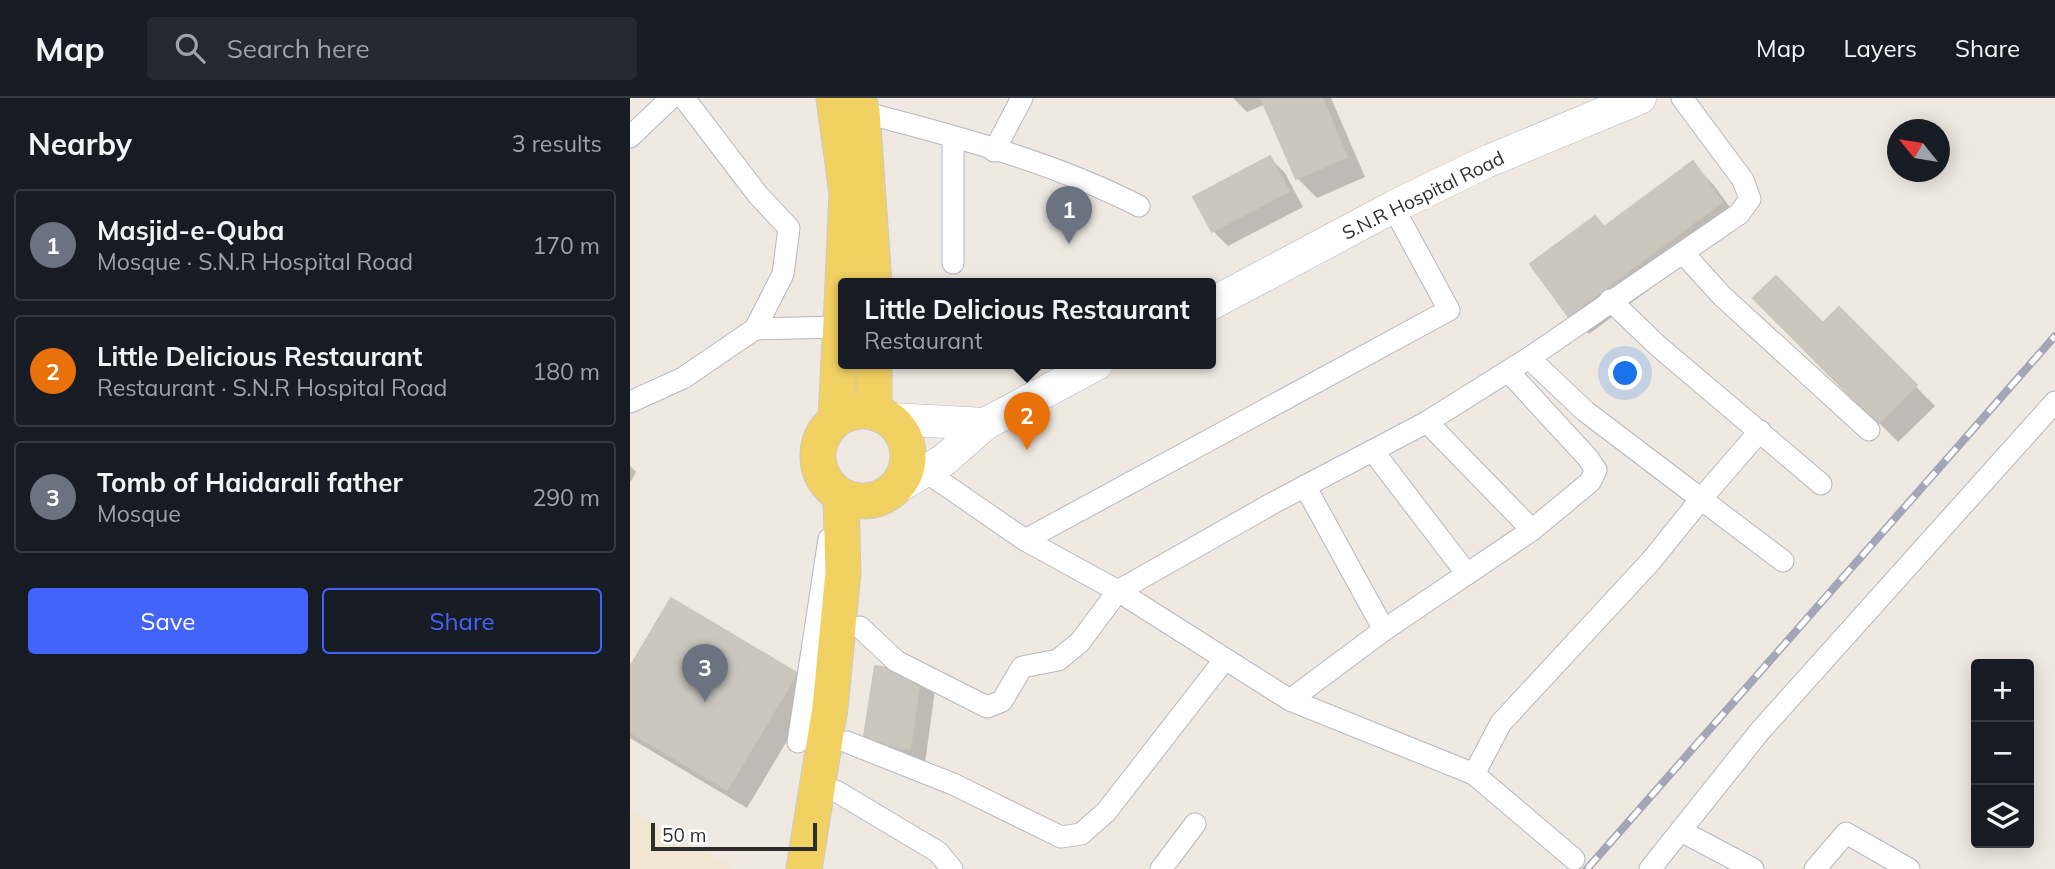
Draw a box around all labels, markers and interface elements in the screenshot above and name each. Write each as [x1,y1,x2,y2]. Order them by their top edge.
search box [147,17,637,80]
text: Map [35,28,105,69]
icon: search [171,29,209,67]
text: Search here [227,32,370,65]
text: Map [1756,33,1805,63]
text: Layers [1843,33,1917,63]
text: Share [1955,33,2020,63]
north arrow [1887,119,1950,182]
text: Nearby [28,125,132,163]
text: 3 results [512,129,602,158]
street label: S.N.R Hospital Road [1338,145,1508,245]
pin: 1 [1046,186,1092,244]
text: Masjid-e-Quba [97,214,284,247]
text: 1 [46,231,60,260]
text: 170 m [532,231,600,260]
text: Mosque · S.N.R Hospital Road [97,247,413,276]
popup [838,278,1216,369]
text: Little Delicious Restaurant [864,293,1190,326]
text: Restaurant [864,326,983,355]
text: Little Delicious Restaurant [97,340,422,373]
your location [1608,356,1642,390]
text: 2 [46,357,60,386]
text: 180 m [532,357,600,386]
text: Restaurant · S.N.R Hospital Road [97,373,447,402]
pin: 2 [1004,392,1050,450]
text: Tomb of Haidarali father [97,466,403,499]
text: 3 [46,483,60,512]
text: 290 m [532,483,600,512]
text: Mosque [97,499,181,528]
button: Save [28,588,308,654]
button: Share [322,588,602,654]
pin: 3 [682,644,728,702]
map controls [1971,659,2034,848]
button: + [1971,659,2034,722]
button: − [1971,722,2034,785]
button: layers [1971,785,2034,848]
scale bar [651,820,817,852]
text: 50 m [662,823,706,847]

